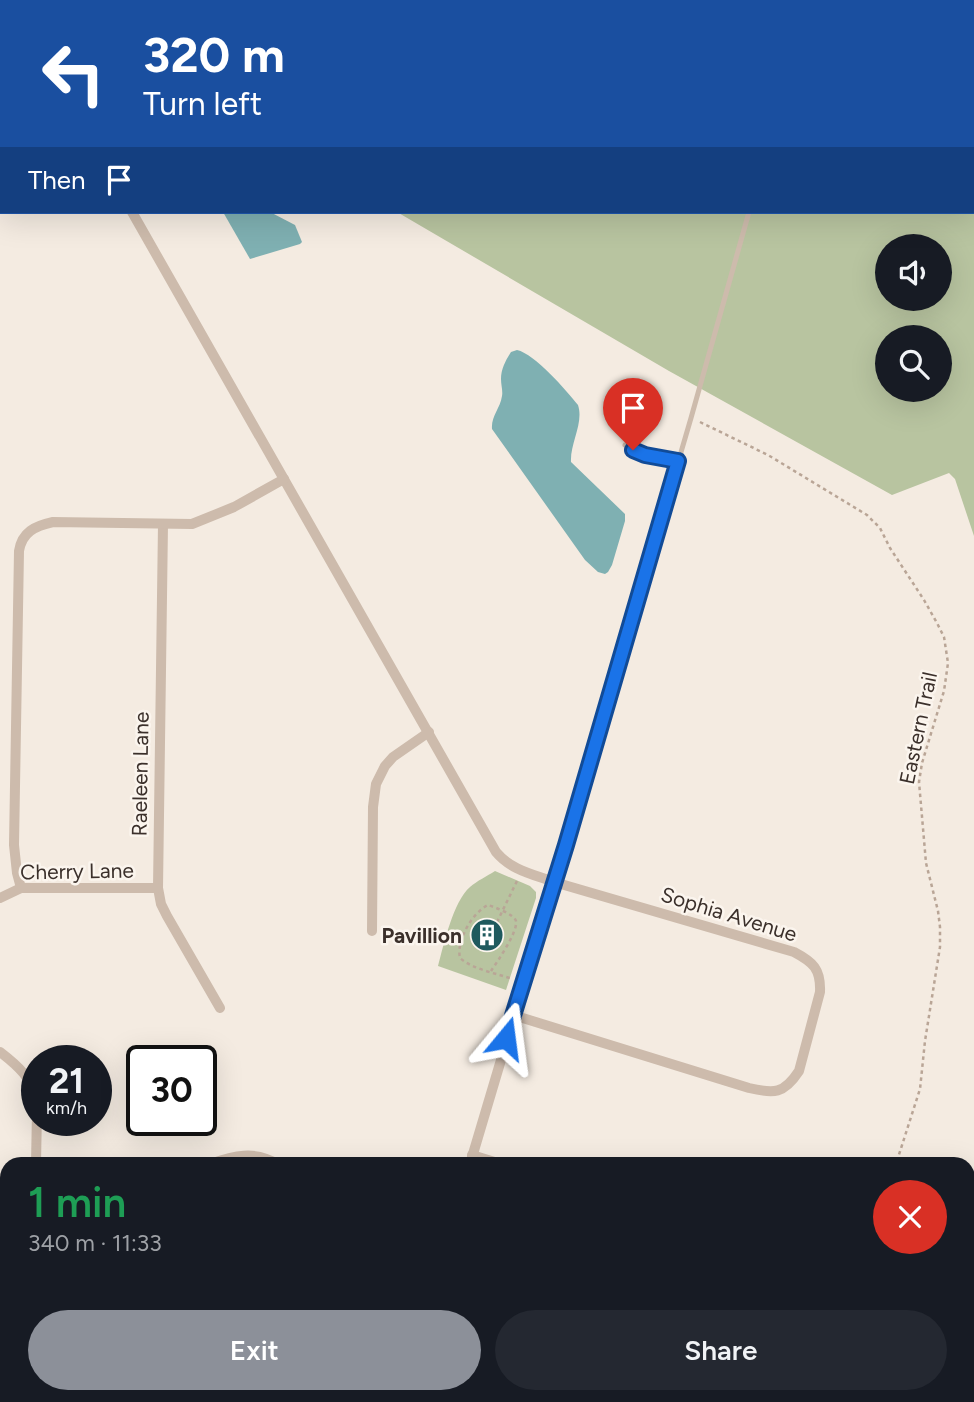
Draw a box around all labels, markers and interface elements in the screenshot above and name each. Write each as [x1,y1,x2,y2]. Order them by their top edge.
text: 320 m [143,25,285,84]
icon: left [28,28,119,119]
text: Turn left [143,85,262,123]
icon: arrive [100,161,138,199]
text: Then [28,164,86,196]
map controls [875,234,952,402]
button: sound [875,234,952,311]
button: search [875,325,952,402]
pin [603,378,663,450]
icon: arrive [614,389,652,427]
street label: Eastern Trail [894,670,942,786]
street label: Raeleen Lane [126,711,154,837]
street label: Cherry Lane [20,858,134,884]
street label: Sophia Avenue [658,881,800,947]
building icon: Pavillion [468,916,506,954]
place label: Pavillion [382,923,462,948]
position arrow [469,1001,543,1075]
speed limit sign: 30 [126,1045,217,1136]
text: 21 [49,1060,84,1102]
text: km/h [46,1097,87,1119]
text: 1 min [28,1177,126,1228]
button: close [873,1180,947,1254]
text: 340 m · 11:33 [28,1229,162,1257]
button: Exit [28,1310,481,1390]
button: Share [495,1310,947,1390]

